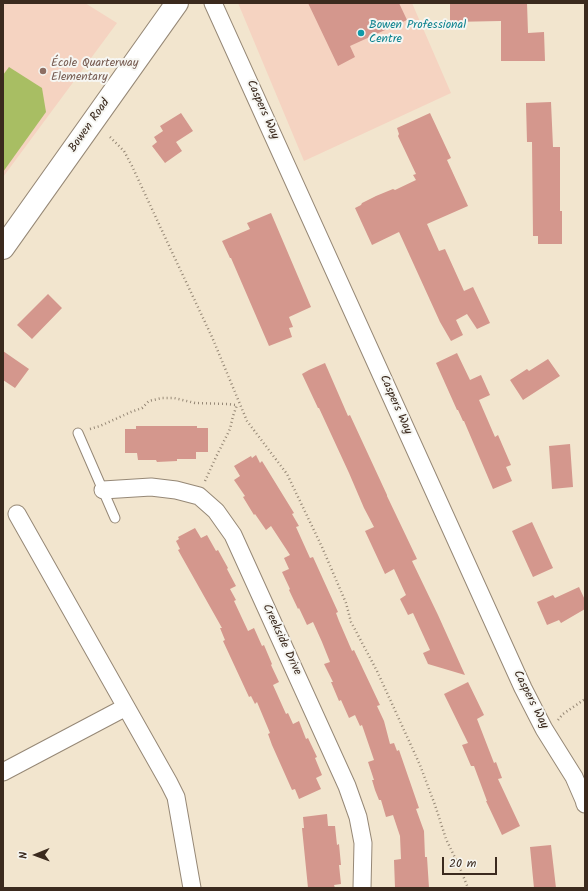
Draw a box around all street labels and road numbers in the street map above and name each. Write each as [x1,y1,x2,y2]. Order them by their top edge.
street label: Caspers Way [242,78,282,142]
street label: Bowen Road [66,97,114,155]
street label: Caspers Way [375,373,415,437]
street label: Creekside Drive [258,602,304,678]
street label: Caspers Way [509,668,551,732]

